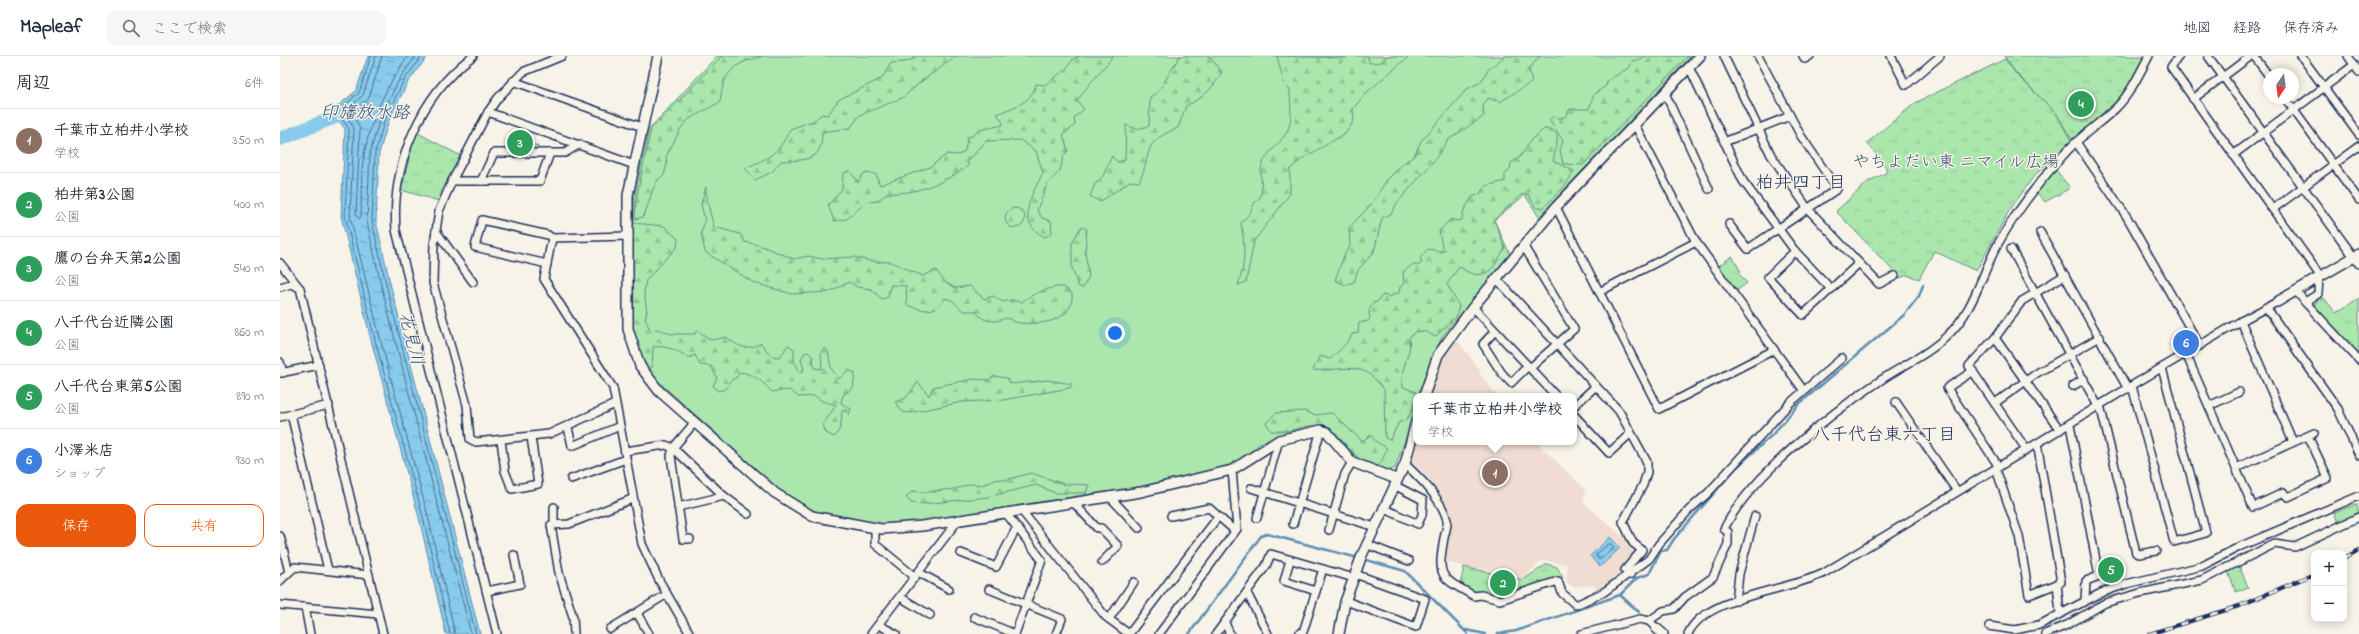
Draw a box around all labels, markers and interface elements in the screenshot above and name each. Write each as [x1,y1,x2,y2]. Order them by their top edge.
search box [106,10,386,46]
text: Mapleaf [20,14,82,41]
icon: search [120,17,142,39]
text: ここで検索 [152,18,227,40]
text: 地図 [2183,18,2211,39]
text: 経路 [2233,18,2261,39]
text: 保存済み [2283,18,2339,39]
north arrow [2263,68,2299,104]
text: 周辺 [16,71,50,96]
text: 6件 [245,74,264,93]
pin: 4 [2068,89,2094,119]
water label: 印旛放水路 [320,101,411,127]
text: 千葉市立柏井小学校 [54,120,189,142]
pin: 3 [507,128,533,158]
text: 1 [27,131,31,150]
text: 350 m [232,131,264,150]
text: 学校 [54,144,80,163]
park label: やちよだい東 ニマイル広場 [1853,150,2059,175]
district label: 柏井四丁目 [1756,171,1846,197]
text: 柏井第3公園 [54,184,135,206]
text: 2 [26,195,32,214]
text: 400 m [234,195,264,214]
text: 公園 [54,208,80,227]
text: 鷹の台弁天第2公園 [54,248,181,270]
text: 3 [26,259,32,278]
text: 540 m [232,259,264,278]
text: 公園 [54,272,80,291]
water label: 花見川 [391,310,429,368]
text: 八千代台近隣公園 [54,312,174,334]
text: 4 [26,323,32,342]
text: 860 m [234,323,264,342]
your location [1105,323,1125,343]
pin: 6 [2173,328,2199,358]
text: 公園 [54,336,80,355]
text: 八千代台東第5公園 [54,376,183,398]
text: 5 [25,387,33,406]
text: 890 m [236,387,264,406]
popup [1413,393,1577,445]
text: 千葉市立柏井小学校 [1427,399,1563,421]
text: 公園 [54,400,80,419]
text: 学校 [1427,423,1454,442]
district label: 八千代台東六丁目 [1812,423,1956,449]
text: 小澤米店 [54,440,114,462]
text: 6 [26,451,32,470]
text: 930 m [236,451,264,470]
pin: 1 [1482,458,1508,488]
text: ショップ [54,464,105,483]
button: 保存 [16,504,136,547]
button: 共有 [144,504,264,547]
map controls [2311,550,2347,622]
button: + [2311,550,2347,586]
pin: 5 [2098,555,2124,585]
pin: 2 [1490,568,1516,598]
button: − [2311,586,2347,622]

